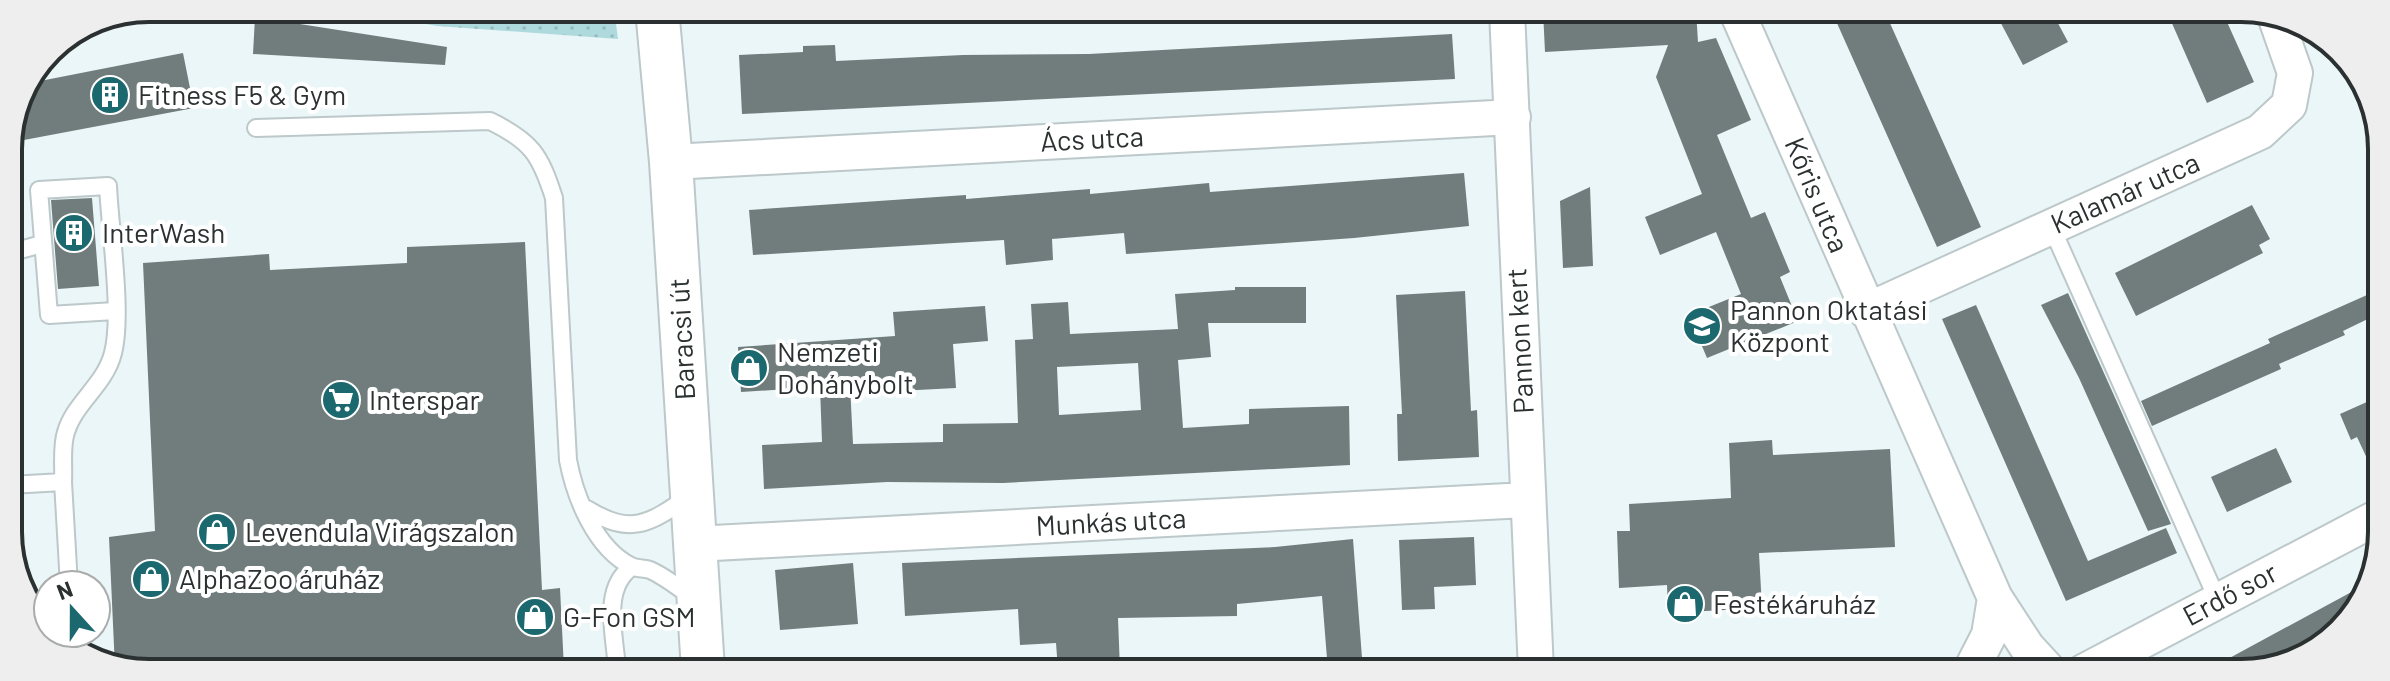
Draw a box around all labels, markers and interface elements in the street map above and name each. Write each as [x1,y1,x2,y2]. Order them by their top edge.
building icon: Fitness F5 & Gym [89,74,131,116]
place label: Fitness F5 & Gym [138,77,346,111]
street label: Ács utca [1039,118,1145,158]
street label: Kőris utca [1778,132,1857,257]
street label: Kalamár utca [2045,144,2204,240]
building icon: InterWash [53,212,95,254]
place label: InterWash [102,215,225,249]
street label: Pannon kert [1498,267,1540,415]
street label: Baracsi út [661,277,701,401]
place label: Pannon Oktatási Központ [1730,292,1928,358]
school or university icon: Pannon Oktatási Központ [1681,305,1723,347]
place label: Nemzeti Dohánybolt [777,334,914,400]
shop icon: Nemzeti Dohánybolt [728,347,770,389]
supermarket icon: Interspar [320,379,362,421]
place label: Interspar [369,382,480,416]
street label: Munkás utca [1035,500,1187,542]
shop icon: Levendula Virágszalon [196,511,238,553]
place label: Levendula Virágszalon [245,514,515,548]
street label: Erdő sor [2177,554,2282,632]
shop icon: AlphaZoo áruház [130,558,172,600]
place label: AlphaZoo áruház [179,561,380,595]
north arrow [32,569,112,649]
text: N [53,575,76,604]
shop icon: Festékáruház [1664,583,1706,625]
place label: Festékáruház [1713,586,1876,620]
shop icon: G-Fon GSM [514,596,556,638]
place label: G-Fon GSM [563,599,695,633]

